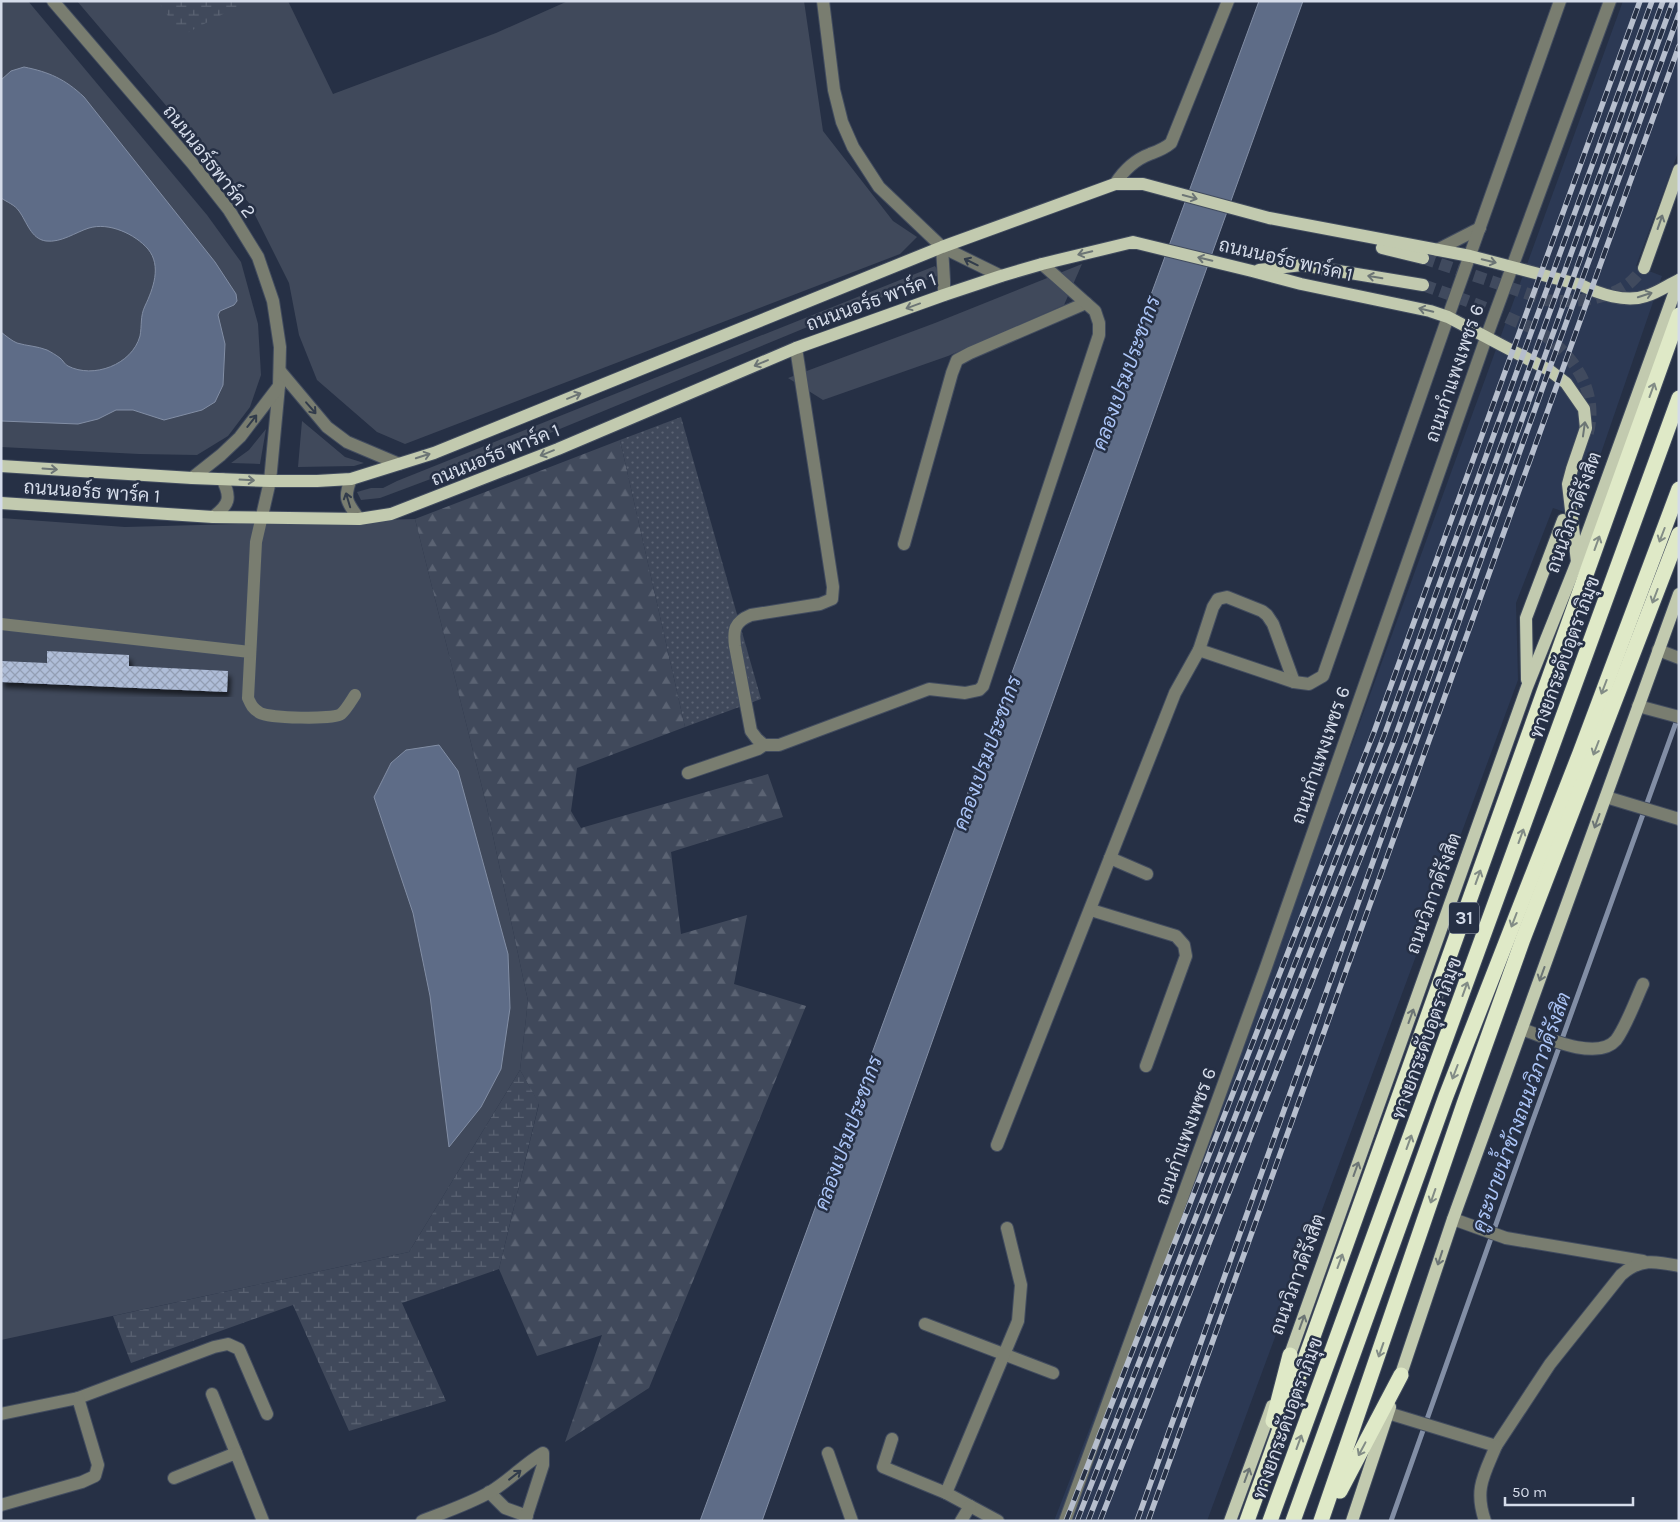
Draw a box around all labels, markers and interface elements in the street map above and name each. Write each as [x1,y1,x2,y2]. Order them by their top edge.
street label: ถนนนอร์ธพาร์ค 2 [158,100,262,222]
one-way arrow [1182,192,1198,202]
one-way arrow [1656,214,1666,230]
street label: ถนนนอร์ธ พาร์ค 1 [1217,232,1355,286]
one-way arrow [1078,249,1094,258]
one-way arrow [1197,254,1213,263]
one-way arrow [964,256,979,266]
one-way arrow [1480,257,1496,266]
street label: ถนนนอร์ธ พาร์ค 1 [803,266,939,336]
one-way arrow [1368,272,1384,282]
one-way arrow [1637,290,1653,300]
water label: คลองเปรมประชากร [1088,292,1165,453]
street label: ถนนกำแพงเพชร 6 [1421,301,1489,445]
one-way arrow [906,302,922,311]
one-way arrow [1419,305,1435,314]
one-way arrow [754,359,769,368]
one-way arrow [1648,383,1657,398]
one-way arrow [566,390,581,400]
one-way arrow [305,402,317,415]
one-way arrow [247,415,258,428]
street label: ถนนนอร์ธ พาร์ค 1 [427,417,563,491]
one-way arrow [1579,421,1589,437]
street label: ถนนวิภาวดีรังสิต [1540,448,1606,576]
one-way arrow [540,449,555,459]
one-way arrow [415,451,431,460]
one-way arrow [42,464,58,473]
street label: ถนนนอร์ธ พาร์ค 1 [23,474,161,508]
one-way arrow [238,475,255,485]
one-way arrow [343,492,353,508]
one-way arrow [1657,527,1666,542]
one-way arrow [1593,536,1602,551]
street label: ทางยกระดับอุตราภิมุข [1525,573,1605,742]
one-way arrow [1650,588,1659,603]
water label: คลองเปรมประชากร [949,672,1026,833]
one-way arrow [1599,679,1609,694]
street label: ถนนกำแพงเพชร 6 [1287,683,1355,827]
one-way arrow [1591,740,1601,755]
one-way arrow [1592,813,1601,828]
street label: ถนนวิภาวดีรังสิต [1400,829,1466,957]
one-way arrow [1517,829,1526,845]
one-way arrow [1474,870,1483,886]
road number: 31 [1449,902,1479,934]
one-way arrow [1509,913,1518,928]
street label: ทางยกระดับอุตราภิมุข [1387,954,1467,1123]
one-way arrow [1537,965,1546,981]
one-way arrow [1461,982,1470,997]
water label: คูระบายน้ำข้างถนนวิภาวดีรังสิต [1461,987,1578,1236]
one-way arrow [1406,1008,1416,1024]
water label: คลองเปรมประชากร [810,1052,887,1213]
one-way arrow [1450,1064,1460,1079]
street label: ถนนกำแพงเพชร 6 [1151,1065,1221,1208]
one-way arrow [1405,1134,1414,1150]
one-way arrow [1352,1162,1361,1177]
one-way arrow [1428,1188,1437,1204]
street label: ถนนวิภาวดีรังสิต [1264,1210,1330,1338]
one-way arrow [1434,1250,1444,1266]
one-way arrow [1336,1254,1345,1269]
one-way arrow [1298,1315,1307,1330]
street label: ทางยกระดับอุตราภิมุข [1248,1334,1328,1503]
one-way arrow [1375,1342,1385,1358]
one-way arrow [1295,1435,1304,1450]
one-way arrow [1357,1442,1367,1457]
one-way arrow [1243,1468,1252,1483]
one-way arrow [508,1469,521,1480]
scale bar [1505,1474,1632,1506]
text: 50 m [1512,1483,1547,1501]

